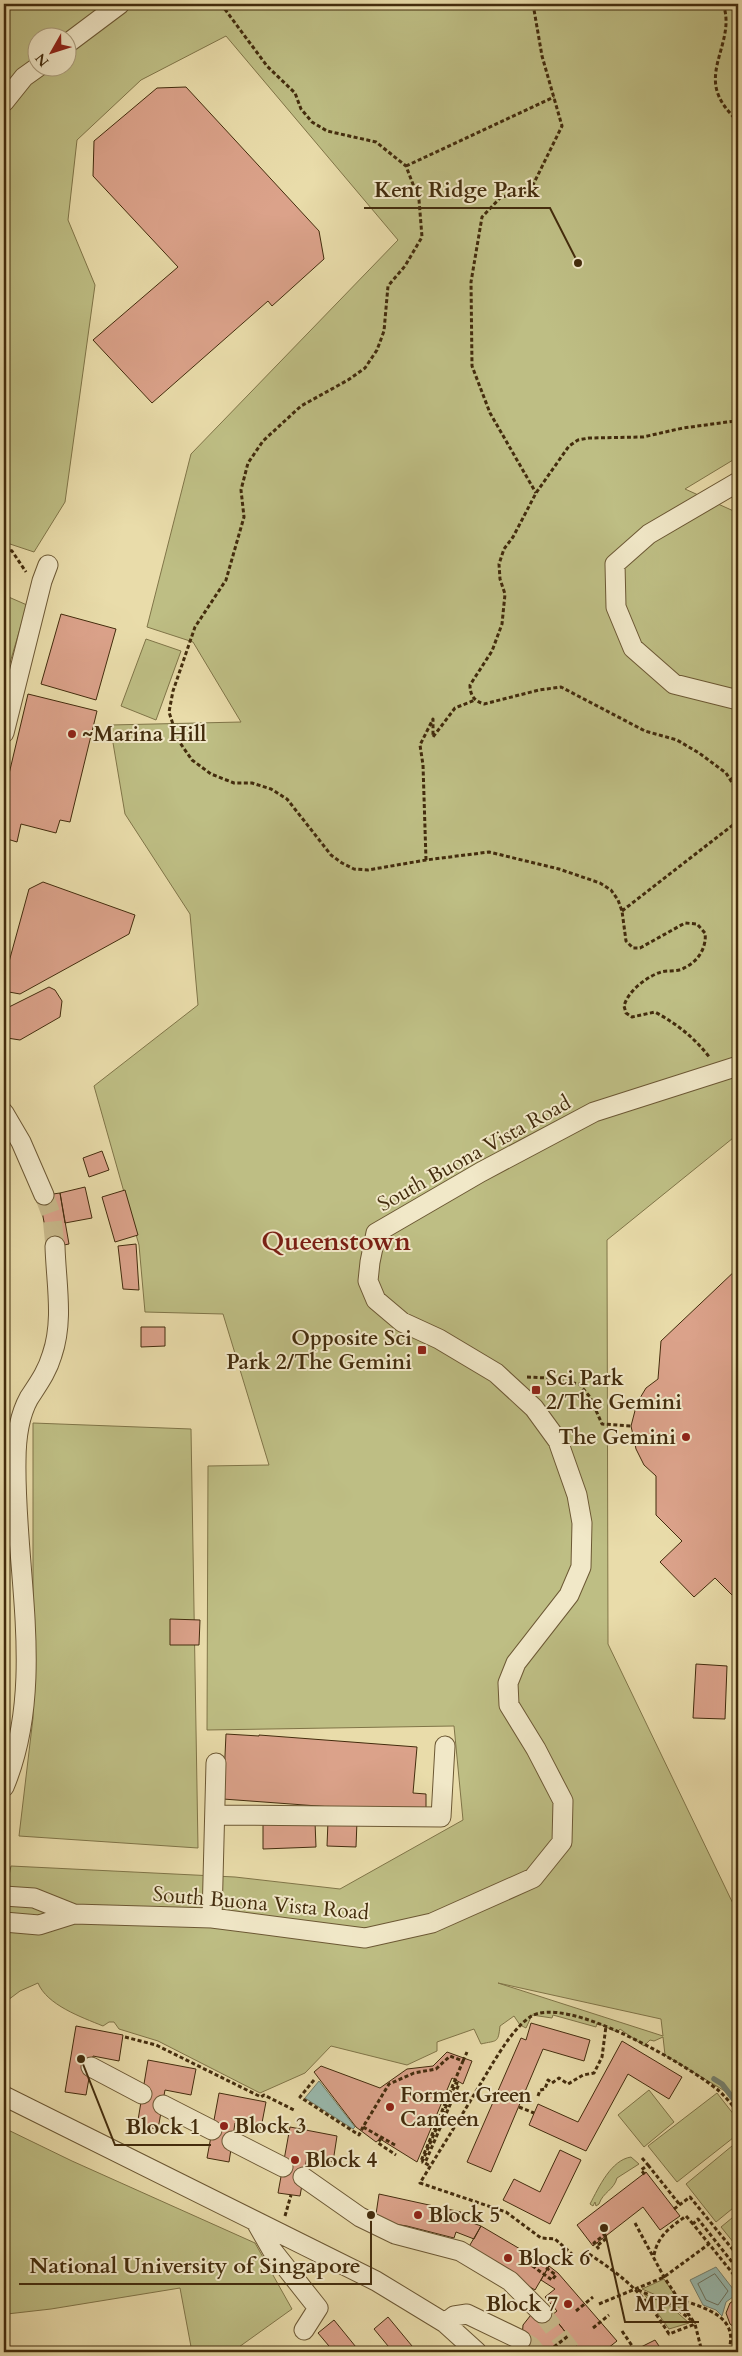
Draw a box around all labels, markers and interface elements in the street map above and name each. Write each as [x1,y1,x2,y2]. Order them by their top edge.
north arrow [28,28,78,78]
text: N [31,49,53,71]
callout: Kent Ridge Park [364,171,550,208]
text: Kent Ridge Park [374,175,540,205]
place label: ~Marina Hill [82,720,206,749]
marker: ~Marina Hill [66,728,78,740]
street label: South Buona Vista Road [372,1088,576,1219]
district label: Queenstown [261,1224,411,1259]
place label: Opposite Sci Park 2/The Gemini [226,1324,412,1377]
marker: Opposite Sci Park 2/The Gemini [416,1344,428,1356]
place label: Sci Park 2/The Gemini [546,1364,682,1417]
marker: Sci Park 2/The Gemini [530,1384,542,1396]
place label: The Gemini [558,1423,676,1452]
marker: The Gemini [680,1431,692,1443]
street label: South Buona Vista Road [152,1880,370,1927]
place label: Former Green Canteen [400,2081,532,2134]
marker: Former Green Canteen [384,2101,396,2113]
callout: Block 1 [115,2108,211,2145]
text: Block 1 [125,2112,201,2142]
place label: Block 3 [234,2112,306,2141]
marker: Block 3 [218,2120,230,2132]
place label: Block 4 [305,2146,378,2175]
marker: Block 4 [289,2154,301,2166]
place label: Block 5 [428,2201,500,2230]
marker: Block 5 [412,2209,424,2221]
place label: Block 6 [518,2244,591,2273]
callout: National University of Singapore [19,2247,371,2284]
text: National University of Singapore [29,2251,361,2281]
marker: Block 6 [502,2252,514,2264]
callout: MPH [625,2285,699,2322]
text: MPH [635,2289,689,2319]
place label: Block 7 [486,2290,558,2319]
marker: Block 7 [562,2298,574,2310]

